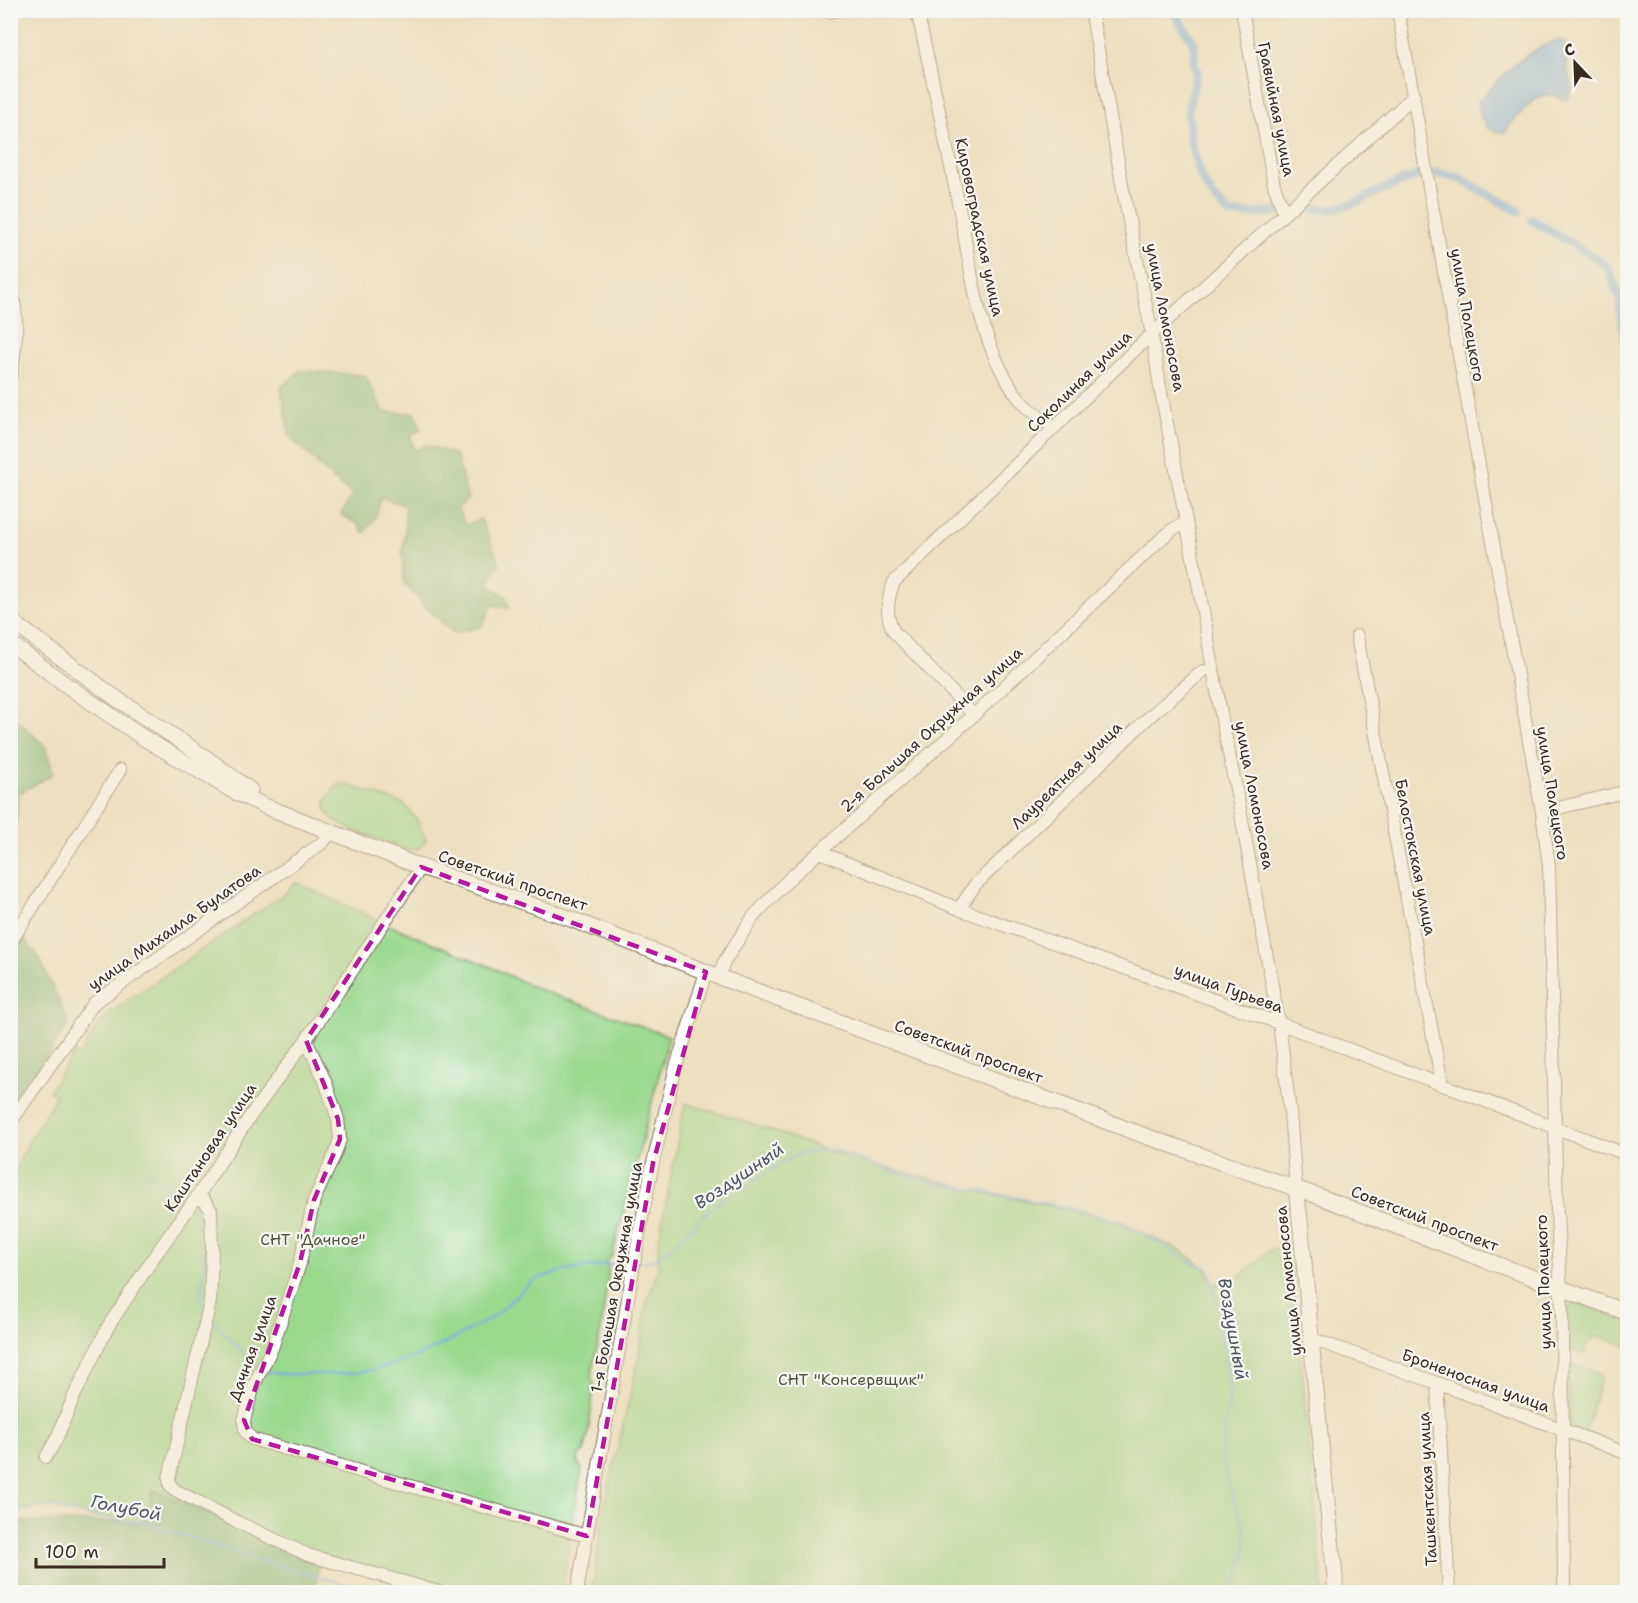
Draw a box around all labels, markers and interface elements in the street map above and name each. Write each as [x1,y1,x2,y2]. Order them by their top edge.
north arrow [1545,33,1605,93]
text: С [1561,38,1578,61]
street label: Гравийная улица [1253,40,1300,178]
street label: Кировоградская улица [950,136,1009,318]
street label: улица Ломоносова [1141,241,1190,393]
street label: улица Полецкого [1445,247,1490,384]
street label: Соколиная улица [1022,326,1136,437]
street label: 2-я Большая Окружная улица [836,642,1027,817]
street label: Лауреатная улица [1006,717,1126,834]
street label: улица Ломоносова [1230,719,1279,871]
street label: улица Полецкого [1532,725,1573,862]
street label: Белостокская улица [1390,777,1441,937]
street label: Советский проспект [435,845,591,916]
street label: улица Михаила Булатова [84,860,265,995]
street label: улица Гурьева [1172,959,1286,1018]
street label: Советский проспект [892,1015,1047,1088]
street label: Каштановая улица [159,1079,261,1216]
water label: Воздушный [689,1137,789,1215]
street label: 1-я Большая Окружная улица [586,1160,647,1394]
street label: Советский проспект [1348,1181,1502,1257]
street label: улица Ломоносова [1270,1205,1307,1357]
street label: улица Полецкого [1531,1214,1556,1350]
park label: СНТ "Дачное" [260,1229,366,1250]
water label: Воздушный [1212,1276,1254,1382]
street label: Дачная улица [223,1292,281,1404]
street label: Броненосная улица [1399,1344,1553,1417]
park label: СНТ "Консервщик" [778,1369,924,1390]
street label: Ташкентская улица [1413,1411,1442,1567]
water label: Голубой [89,1489,163,1527]
scale bar [36,1531,164,1569]
text: 100 m [45,1540,99,1564]

